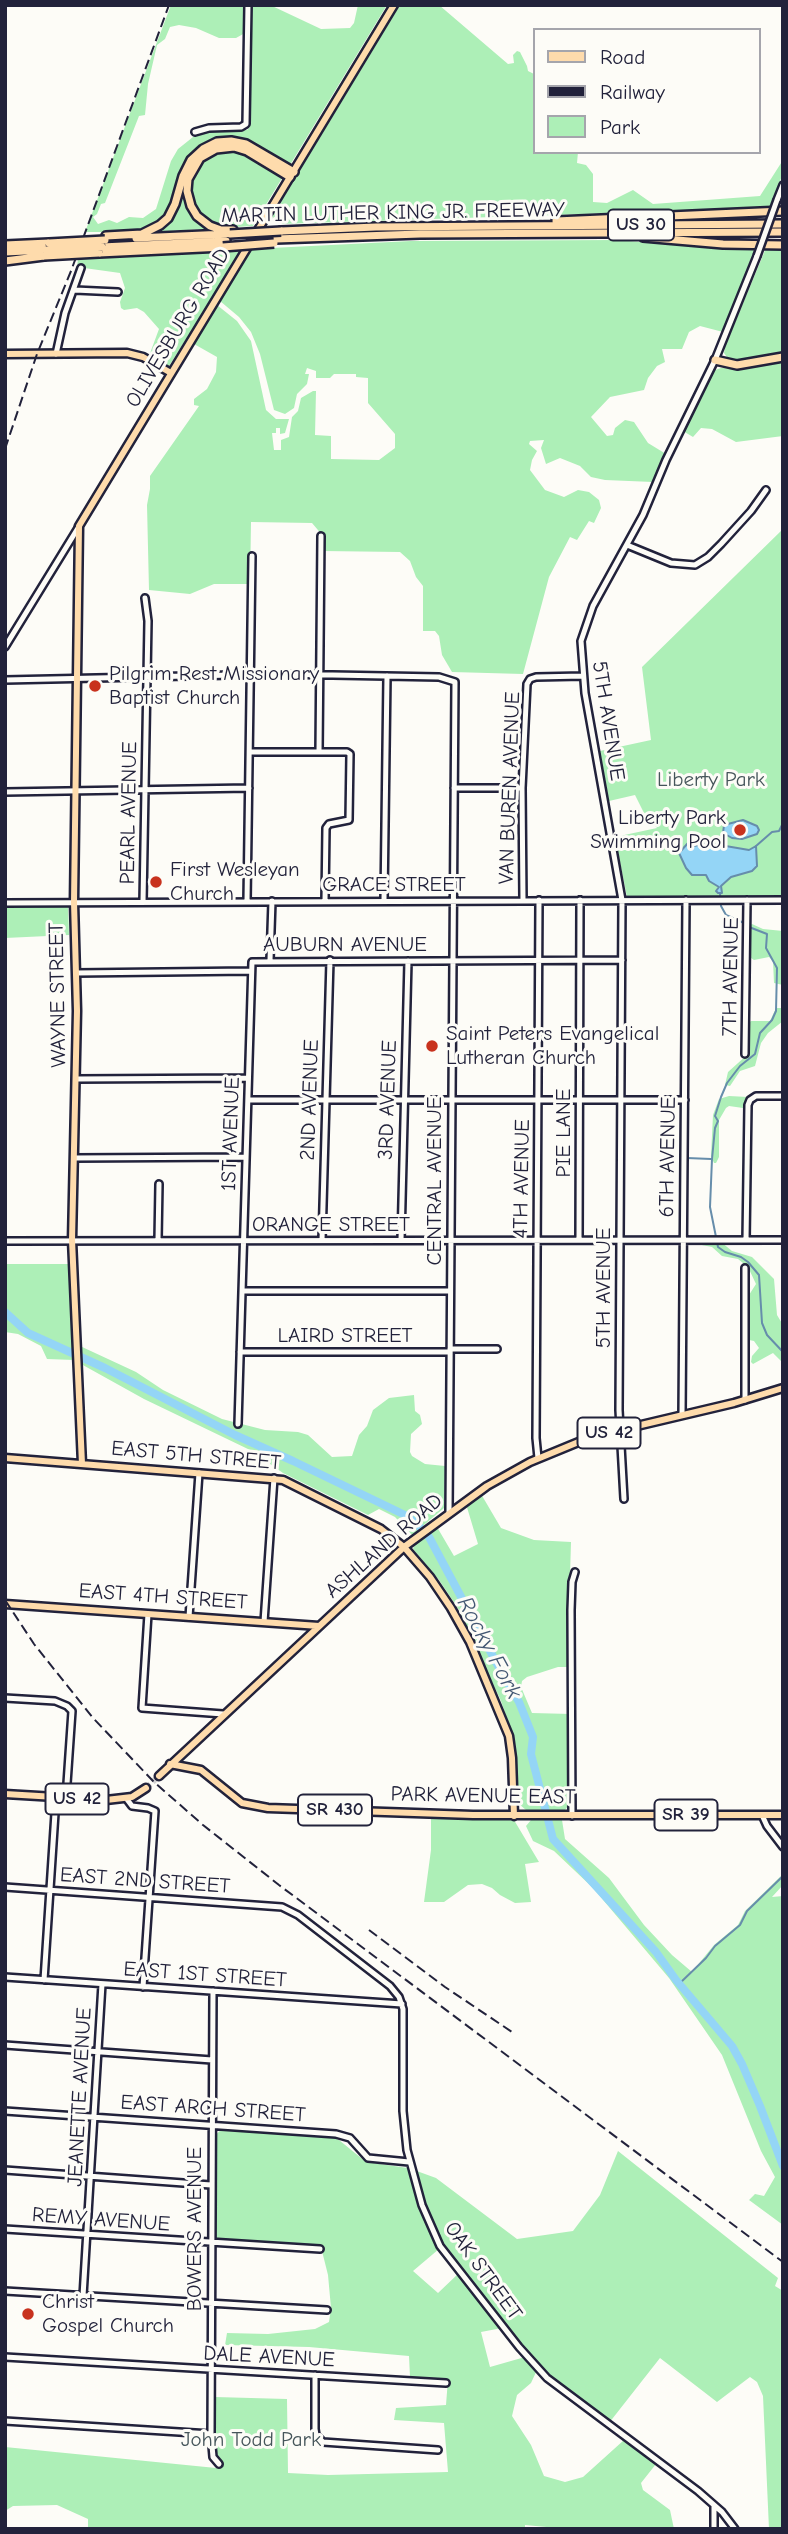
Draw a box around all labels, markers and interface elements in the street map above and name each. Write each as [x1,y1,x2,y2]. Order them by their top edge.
legend [532,28,760,154]
text: Road [600,45,645,69]
text: Railway [600,80,665,104]
text: Park [600,115,640,139]
street label: MARTIN LUTHER KING JR. FREEWAY [221,197,565,229]
road number: US 30 [608,210,674,241]
street label: OLIVESBURG ROAD [121,244,235,412]
street label: 5TH AVENUE [586,659,630,783]
place label: Pilgrim Rest Missionary Baptist Church [109,661,319,711]
marker: Pilgrim Rest Missionary Baptist Church [87,678,103,694]
street label: VAN BUREN AVENUE [494,691,526,885]
street label: PEARL AVENUE [115,741,143,885]
park label: Liberty Park [657,767,765,793]
place label: Liberty Park Swimming Pool [590,805,726,855]
marker: Liberty Park Swimming Pool [732,822,748,838]
place label: First Wesleyan Church [170,857,300,907]
street label: GRACE STREET [322,872,466,898]
marker: First Wesleyan Church [148,874,164,890]
street label: 7TH AVENUE [717,917,745,1037]
street label: WAYNE STREET [44,922,72,1068]
street label: AUBURN AVENUE [263,932,427,958]
place label: Saint Peters Evangelical Lutheran Church [446,1021,659,1071]
marker: Saint Peters Evangelical Lutheran Church [424,1038,440,1054]
street label: 2ND AVENUE [295,1039,325,1161]
street label: 3RD AVENUE [373,1040,403,1160]
street label: 1ST AVENUE [216,1077,246,1191]
street label: PIE LANE [551,1089,577,1177]
street label: 6TH AVENUE [654,1096,682,1218]
street label: CENTRAL AVENUE [422,1097,448,1265]
street label: 4TH AVENUE [508,1119,536,1239]
street label: ORANGE STREET [252,1212,410,1238]
street label: 5TH AVENUE [591,1228,617,1348]
street label: LAIRD STREET [277,1323,413,1349]
road number: US 42 [578,1418,640,1448]
street label: EAST 5TH STREET [110,1436,282,1476]
street label: ASHLAND ROAD [320,1488,448,1604]
street label: EAST 4TH STREET [78,1579,248,1615]
water label: Rocky Fork [451,1592,527,1704]
street label: PARK AVENUE EAST [390,1782,576,1810]
road number: US 42 [46,1784,108,1814]
road number: SR 430 [298,1794,372,1826]
road number: SR 39 [654,1800,718,1830]
street label: EAST 2ND STREET [59,1862,231,1900]
street label: EAST 1ST STREET [122,1957,288,1993]
street label: JEANETTE AVENUE [63,2007,97,2187]
street label: EAST ARCH STREET [120,2090,306,2128]
street label: BOWERS AVENUE [182,2147,208,2311]
street label: REMY AVENUE [31,2203,171,2237]
street label: OAK STREET [439,2217,527,2325]
place label: Christ Gospel Church [42,2289,174,2339]
marker: Christ Gospel Church [20,2306,36,2322]
street label: DALE AVENUE [203,2341,335,2373]
park label: John Todd Park [181,2427,321,2453]

